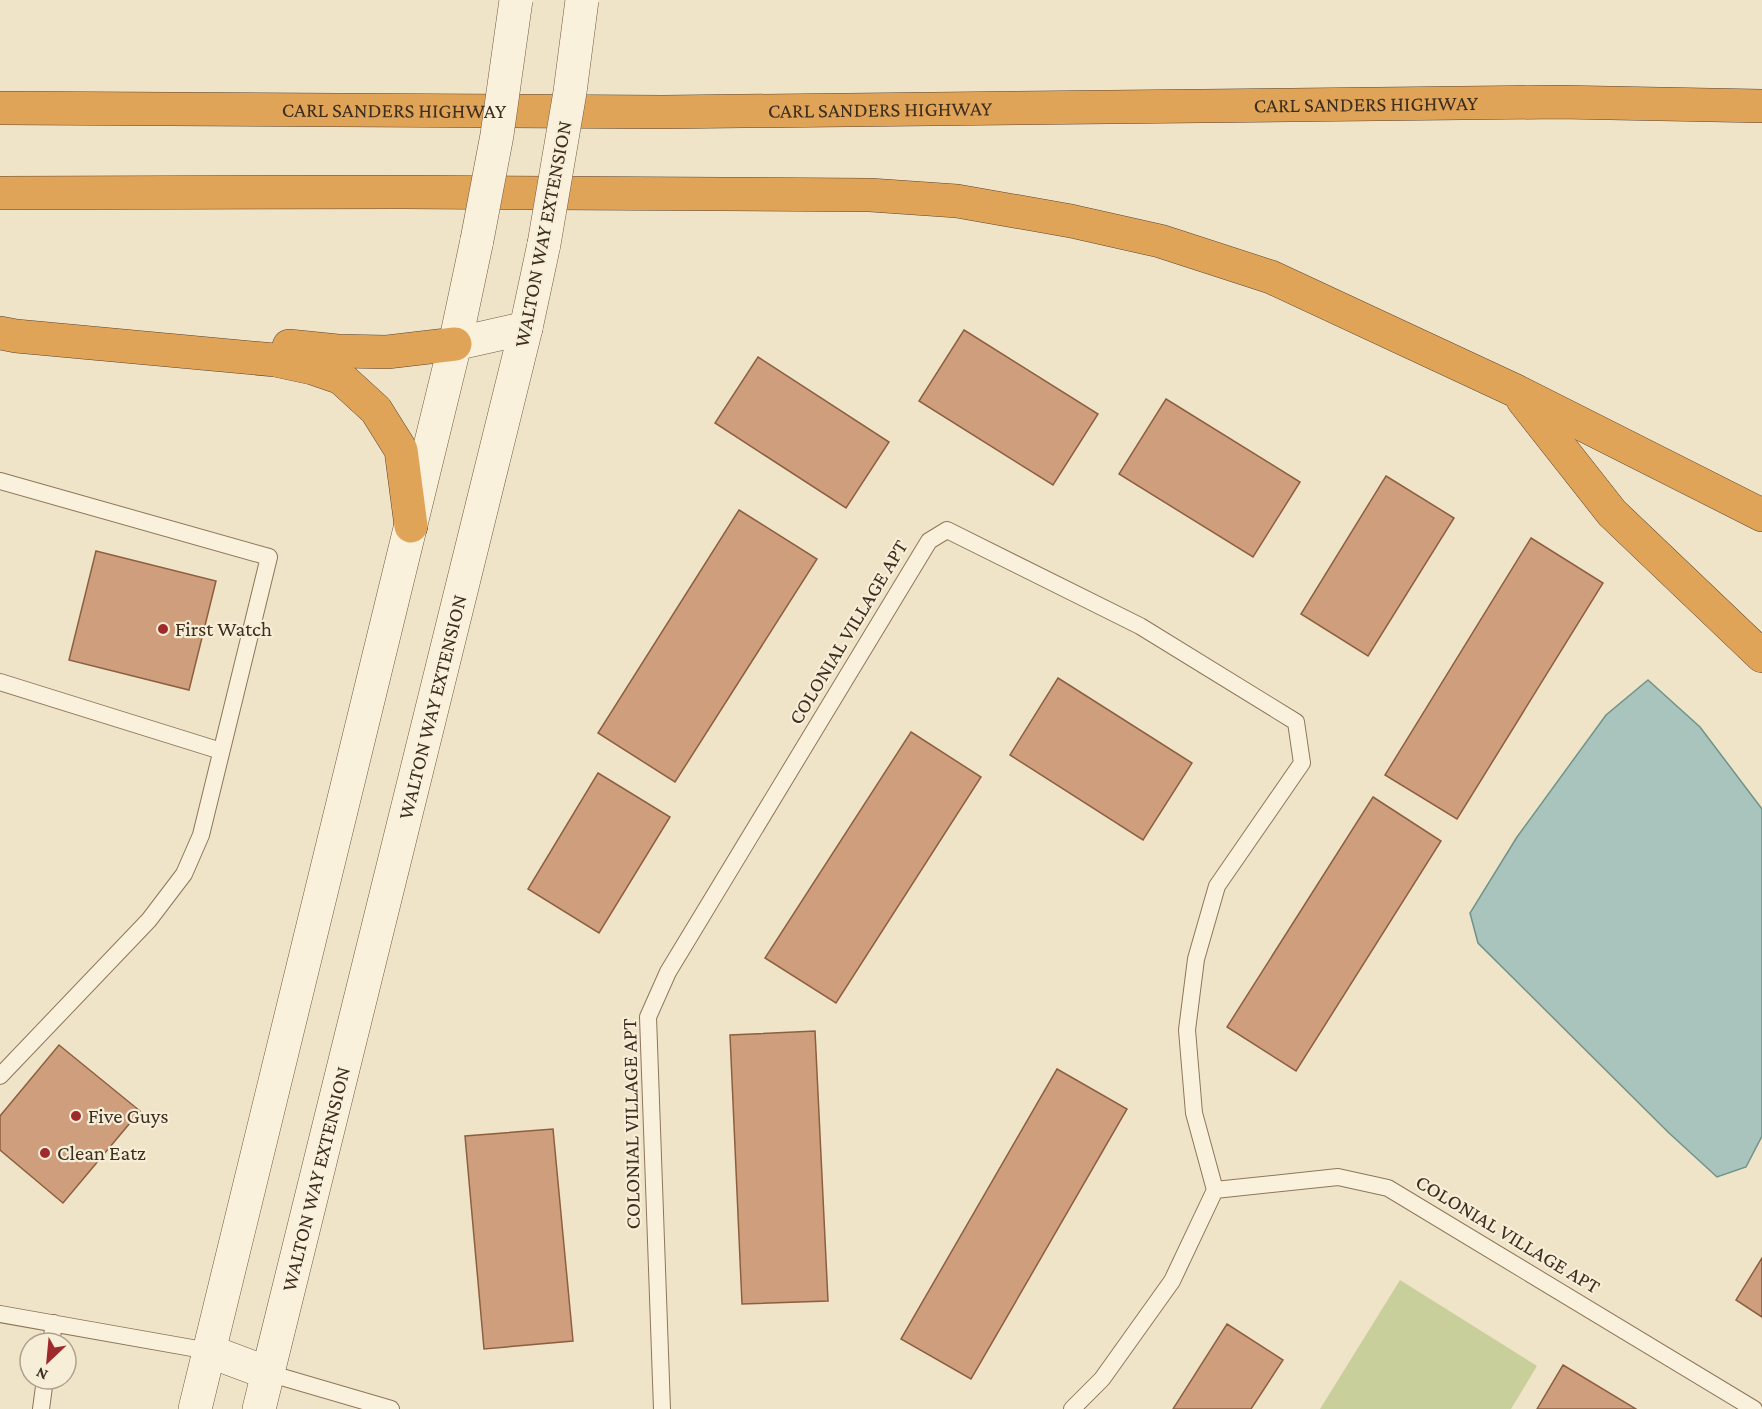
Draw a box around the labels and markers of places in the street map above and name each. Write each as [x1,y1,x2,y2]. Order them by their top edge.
place label: First Watch [175,617,272,641]
marker: First Watch [156,622,170,636]
place label: Five Guys [88,1104,169,1128]
marker: Five Guys [69,1109,83,1123]
place label: Clean Eatz [57,1141,146,1165]
marker: Clean Eatz [38,1146,52,1160]

